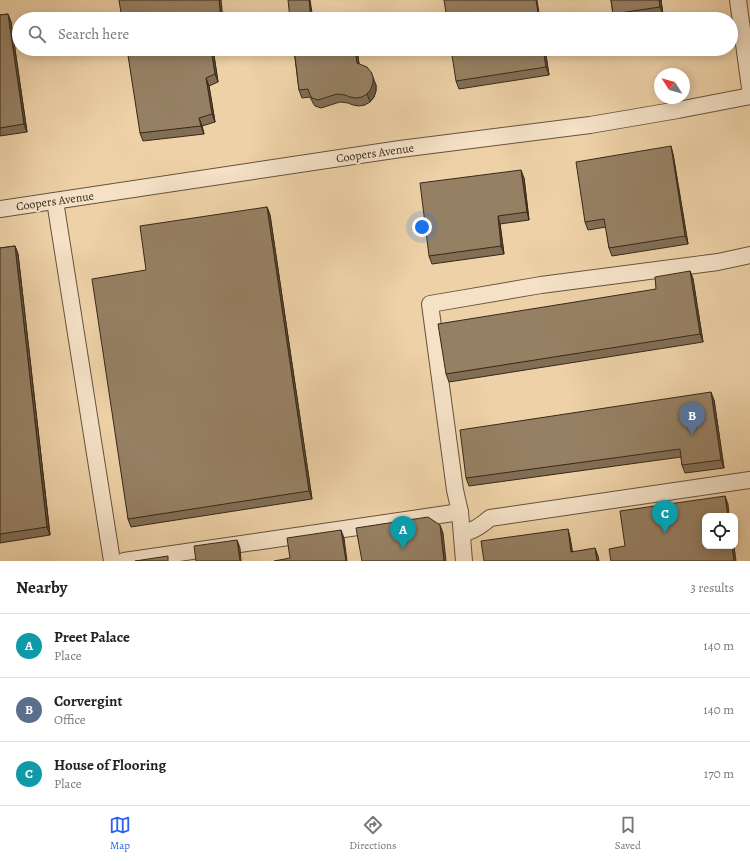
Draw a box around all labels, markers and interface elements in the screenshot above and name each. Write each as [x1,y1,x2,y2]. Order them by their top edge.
search box [12,12,738,56]
icon: search [26,23,48,45]
text: Search here [58,24,129,44]
north arrow [654,68,690,104]
street label: Coopers Avenue [335,140,415,166]
street label: Coopers Avenue [15,188,95,214]
your location [412,217,432,237]
pin: B [679,402,705,435]
pin: C [652,500,678,533]
map controls [702,513,738,549]
button: locate [702,513,738,549]
pin: A [390,516,416,549]
text: Nearby [16,576,67,599]
text: 3 results [690,579,734,596]
text: Preet Palace [54,627,130,647]
text: A [25,637,33,654]
text: 140 m [703,637,734,654]
text: Place [54,647,82,664]
text: Corvergint [54,691,122,711]
text: B [25,701,33,718]
text: 140 m [703,701,734,718]
text: Office [54,711,86,728]
text: House of Flooring [54,755,166,775]
text: C [25,765,33,782]
text: 170 m [704,765,734,782]
text: Place [54,775,82,792]
tab: Map [109,814,131,853]
tab: Directions [349,814,397,853]
tab: Saved [615,814,641,853]

